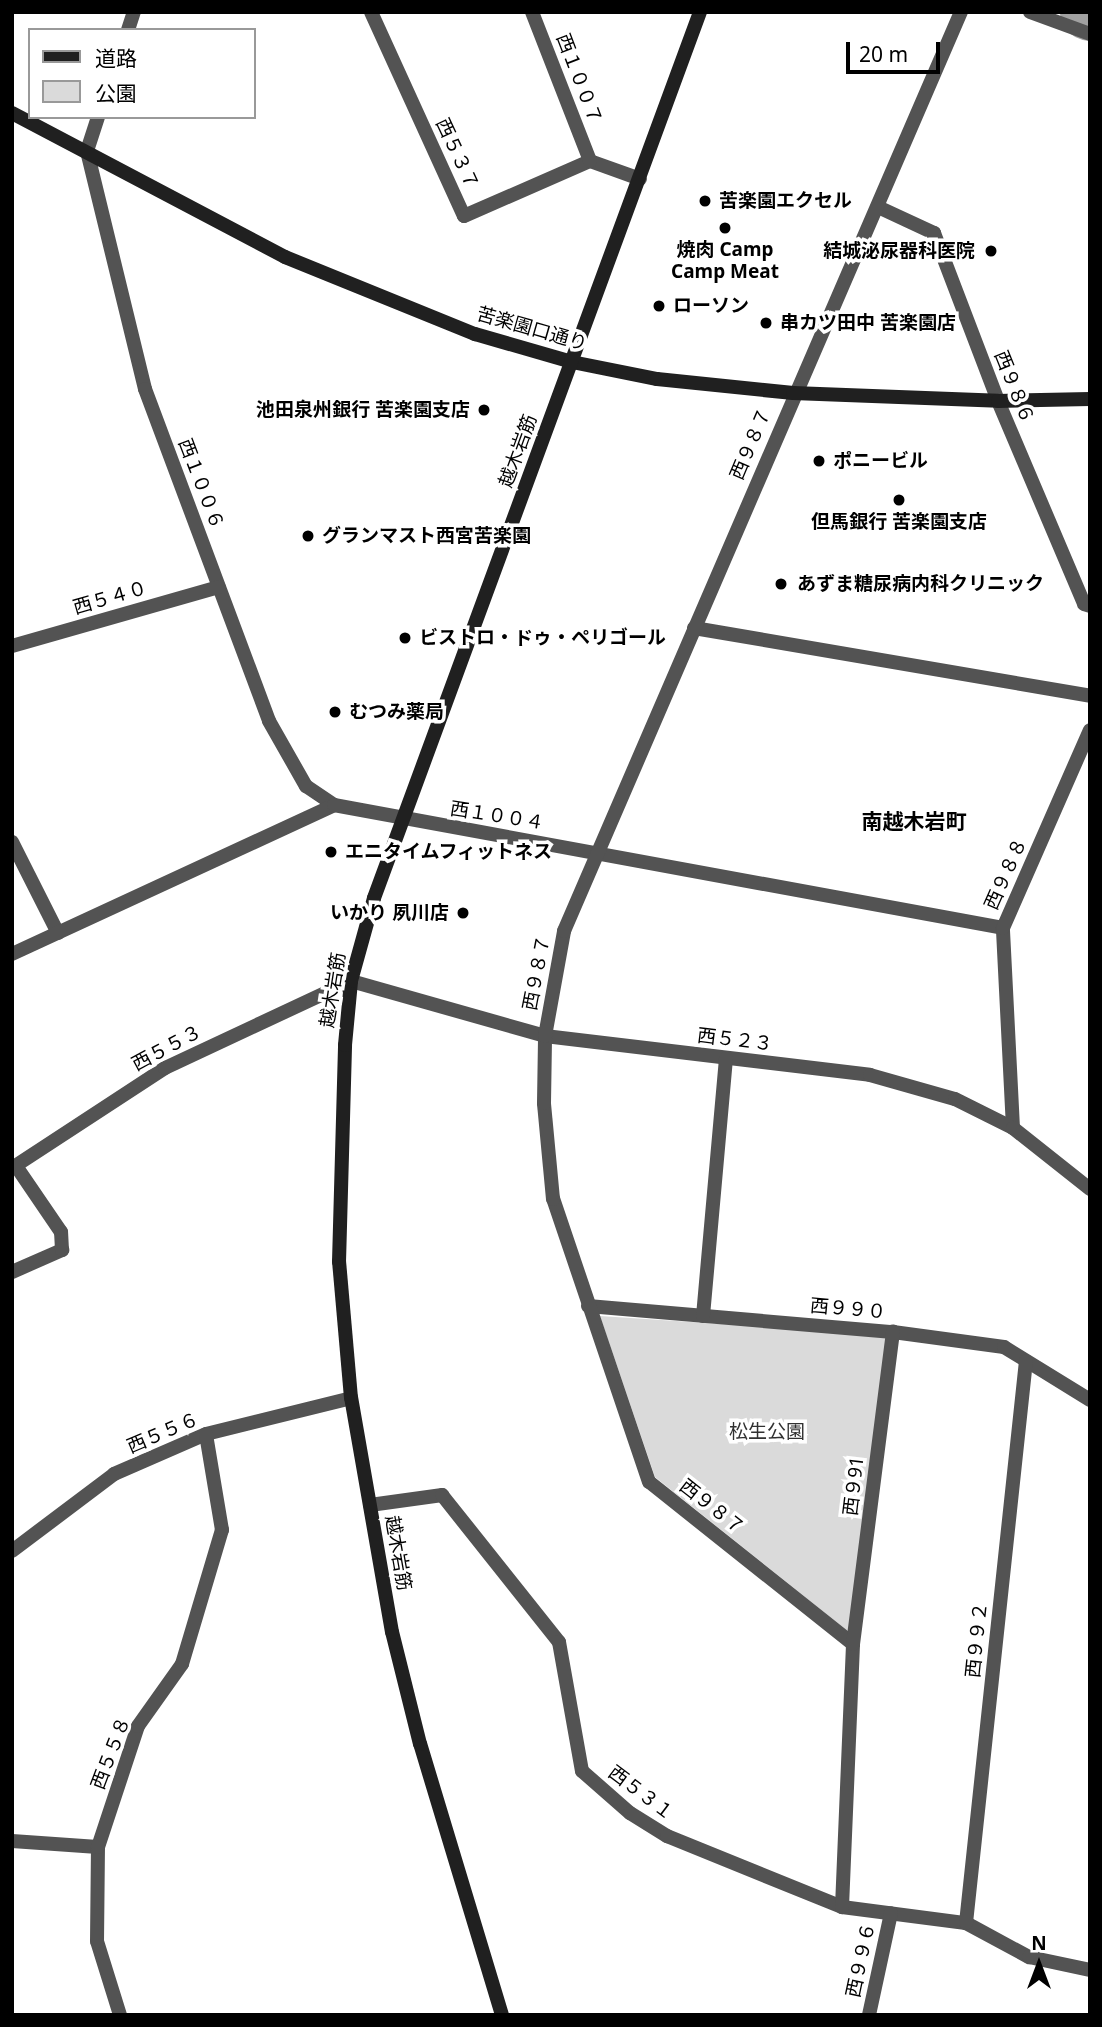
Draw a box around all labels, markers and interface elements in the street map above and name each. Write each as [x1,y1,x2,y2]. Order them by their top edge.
legend [28,28,256,119]
scale bar [850,28,944,72]
street label: 西１００７ [551,31,607,127]
text: 20 m [859,40,908,68]
text: 道路 [95,44,137,72]
text: 公園 [95,79,137,107]
street label: 西５３７ [431,115,483,193]
place label: 苦楽園エクセル [719,190,852,212]
marker: 苦楽園エクセル [697,193,713,209]
marker: 焼肉 Camp Camp Meat [717,220,733,236]
place label: 焼肉 Camp Camp Meat [671,239,779,283]
place label: 結城泌尿器科医院 [823,240,975,262]
marker: 結城泌尿器科医院 [981,241,1001,261]
place label: ローソン [673,295,749,317]
marker: ローソン [651,298,667,314]
street label: 苦楽園口通り [474,302,590,356]
place label: 串カツ田中 苦楽園店 [780,312,956,334]
marker: 串カツ田中 苦楽園店 [758,315,774,331]
street label: 西９８６ [989,347,1039,427]
place label: 池田泉州銀行 苦楽園支店 [256,399,470,421]
marker: 池田泉州銀行 苦楽園支店 [476,402,492,418]
street label: 西９８７ [726,405,776,483]
street label: 越木岩筋 [494,411,542,491]
street label: 西１００６ [173,436,229,532]
place label: ポニービル [833,450,928,472]
marker: ポニービル [811,453,827,469]
marker: 但馬銀行 苦楽園支店 [891,492,907,508]
place label: 但馬銀行 苦楽園支店 [811,511,987,533]
place label: グランマスト西宮苦楽園 [322,525,531,547]
marker: グランマスト西宮苦楽園 [300,528,316,544]
place label: あずま糖尿病内科クリニック [797,573,1044,595]
marker: あずま糖尿病内科クリニック [771,574,791,594]
street label: 西５４０ [70,577,150,619]
place label: ビストロ・ドゥ・ペリゴール [419,627,666,649]
marker: ビストロ・ドゥ・ペリゴール [397,630,413,646]
place label: むつみ薬局 [349,701,444,723]
marker: むつみ薬局 [327,704,343,720]
street label: 西１００４ [448,797,546,835]
district label: 南越木岩町 [862,808,966,834]
street label: 西９８８ [980,835,1032,913]
place label: エニタイムフィットネス [345,841,554,863]
marker: エニタイムフィットネス [323,844,339,860]
place label: いかり 夙川店 [330,902,449,924]
marker: いかり 夙川店 [455,905,471,921]
street label: 西９８７ [519,934,555,1012]
street label: 越木岩筋 [316,951,350,1029]
street label: 西５５３ [128,1020,206,1076]
street label: 西５２３ [696,1024,774,1056]
street label: 西９９０ [809,1294,887,1324]
street label: 西５５６ [124,1408,202,1458]
park label: 松生公園 [729,1421,805,1443]
street label: 西９91 [839,1455,869,1517]
street label: 西９８７ [675,1475,749,1539]
street label: 越木岩筋 [380,1514,416,1592]
street label: 西９９２ [962,1601,992,1679]
street label: 西５５８ [87,1713,135,1793]
street label: 西５３１ [604,1761,678,1825]
street label: 西９９６ [842,1920,880,2000]
north arrow [1004,1929,1074,1999]
text: N [1031,1930,1047,1956]

